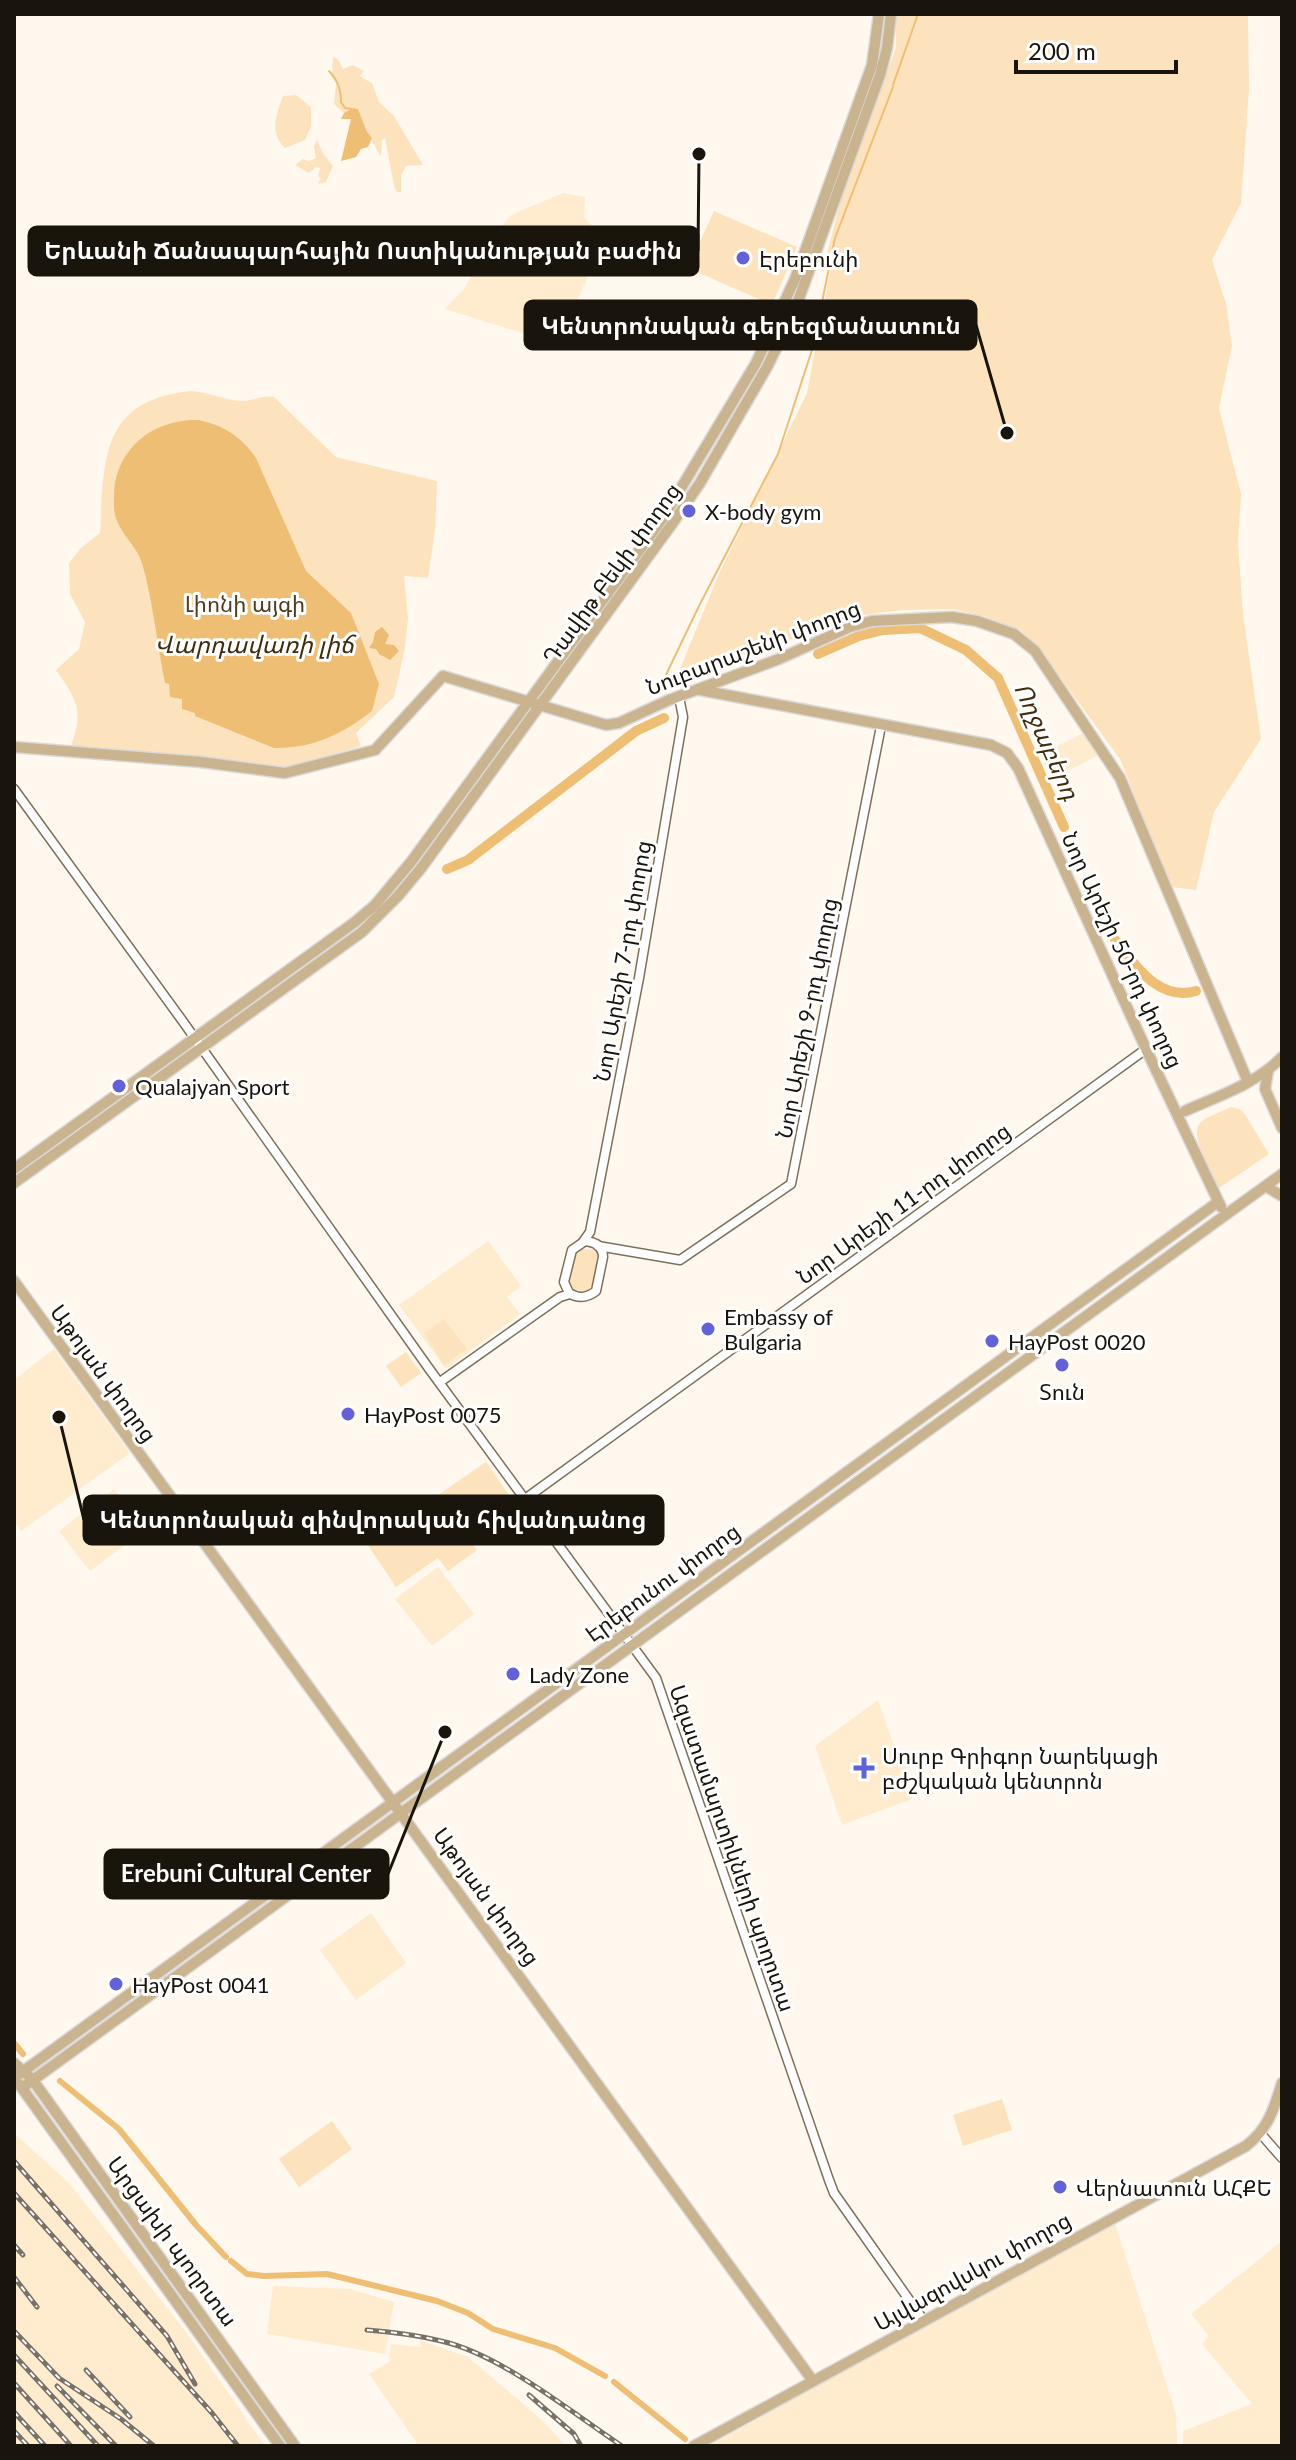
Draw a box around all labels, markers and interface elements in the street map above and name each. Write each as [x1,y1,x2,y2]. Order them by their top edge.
scale bar [1016,24,1176,74]
text: 200 m [1028,36,1096,65]
callout: Երևանի Ճանապարհային Ոստիկանության բաժին [29,227,698,275]
text: Երևանի Ճանապարհային Ոստիկանության բաժին [44,235,682,265]
place label: Էրեբունի [759,245,858,272]
marker: Էրեբունի [734,249,752,267]
callout: Կենտրոնական գերեզմանատուն [525,301,976,349]
text: Կենտրոնական գերեզմանատուն [541,310,961,340]
street label: Դավիթ Բեկի փողոց [536,477,686,669]
place label: X-body gym [705,498,821,525]
marker: X-body gym [680,502,698,520]
park label: Լիոնի այգի [185,590,305,617]
street label: Նուբարաշենի փողոց [642,594,864,700]
water label: Վարդավառի լիճ [154,629,357,659]
water label: Ողջաբերդ [1008,678,1087,805]
street label: Նոր Արեշի 50-րդ փողոց [1056,828,1190,1072]
street label: Նոր Արեշի 7-րդ փողոց [587,838,657,1084]
street label: Նոր Արեշի 9-րդ փողոց [769,895,843,1141]
place label: Qualajyan Sport [135,1073,290,1100]
marker: Qualajyan Sport [110,1077,128,1095]
street label: Նոր Արեշի 11-րդ փողոց [791,1116,1015,1290]
street label: Աթոյան փողոց [45,1299,163,1447]
place label: Embassy of Bulgaria [724,1303,833,1355]
marker: Embassy of Bulgaria [699,1320,717,1338]
place label: HayPost 0020 [1008,1328,1146,1355]
marker: HayPost 0020 [983,1332,1001,1350]
marker: Տուն [1053,1356,1071,1374]
place label: Տուն [1039,1378,1085,1405]
place label: HayPost 0075 [364,1401,501,1428]
marker: HayPost 0075 [339,1405,357,1423]
callout: Կենտրոնական զինվորական հիվանդանոց [84,1496,663,1544]
text: Կենտրոնական զինվորական հիվանդանոց [99,1504,647,1534]
street label: Էրեբունու փողոց [579,1517,745,1647]
place label: Lady Zone [529,1661,629,1688]
marker: Lady Zone [504,1665,522,1683]
street label: Ազատամարտիկների պողոտա [664,1681,802,2015]
place label: Սուրբ Գրիգոր Նարեկացի բժշկական կենտրոն [882,1742,1159,1794]
marker: Սուրբ Գրիգոր Նարեկացի բժշկական կենտրոն [853,1757,875,1779]
street label: Աթոյան փողոց [428,1822,546,1970]
callout: Erebuni Cultural Center [105,1850,388,1898]
text: Erebuni Cultural Center [121,1858,371,1887]
place label: HayPost 0041 [132,1971,269,1998]
marker: HayPost 0041 [107,1975,125,1993]
street label: Արցախի պողոտա [102,2151,244,2331]
place label: Վերնատուն ԱՀՔԵ [1076,2174,1272,2201]
marker: Վերնատուն ԱՀՔԵ [1051,2178,1069,2196]
street label: Այվազովսկու փողոց [869,2206,1075,2336]

